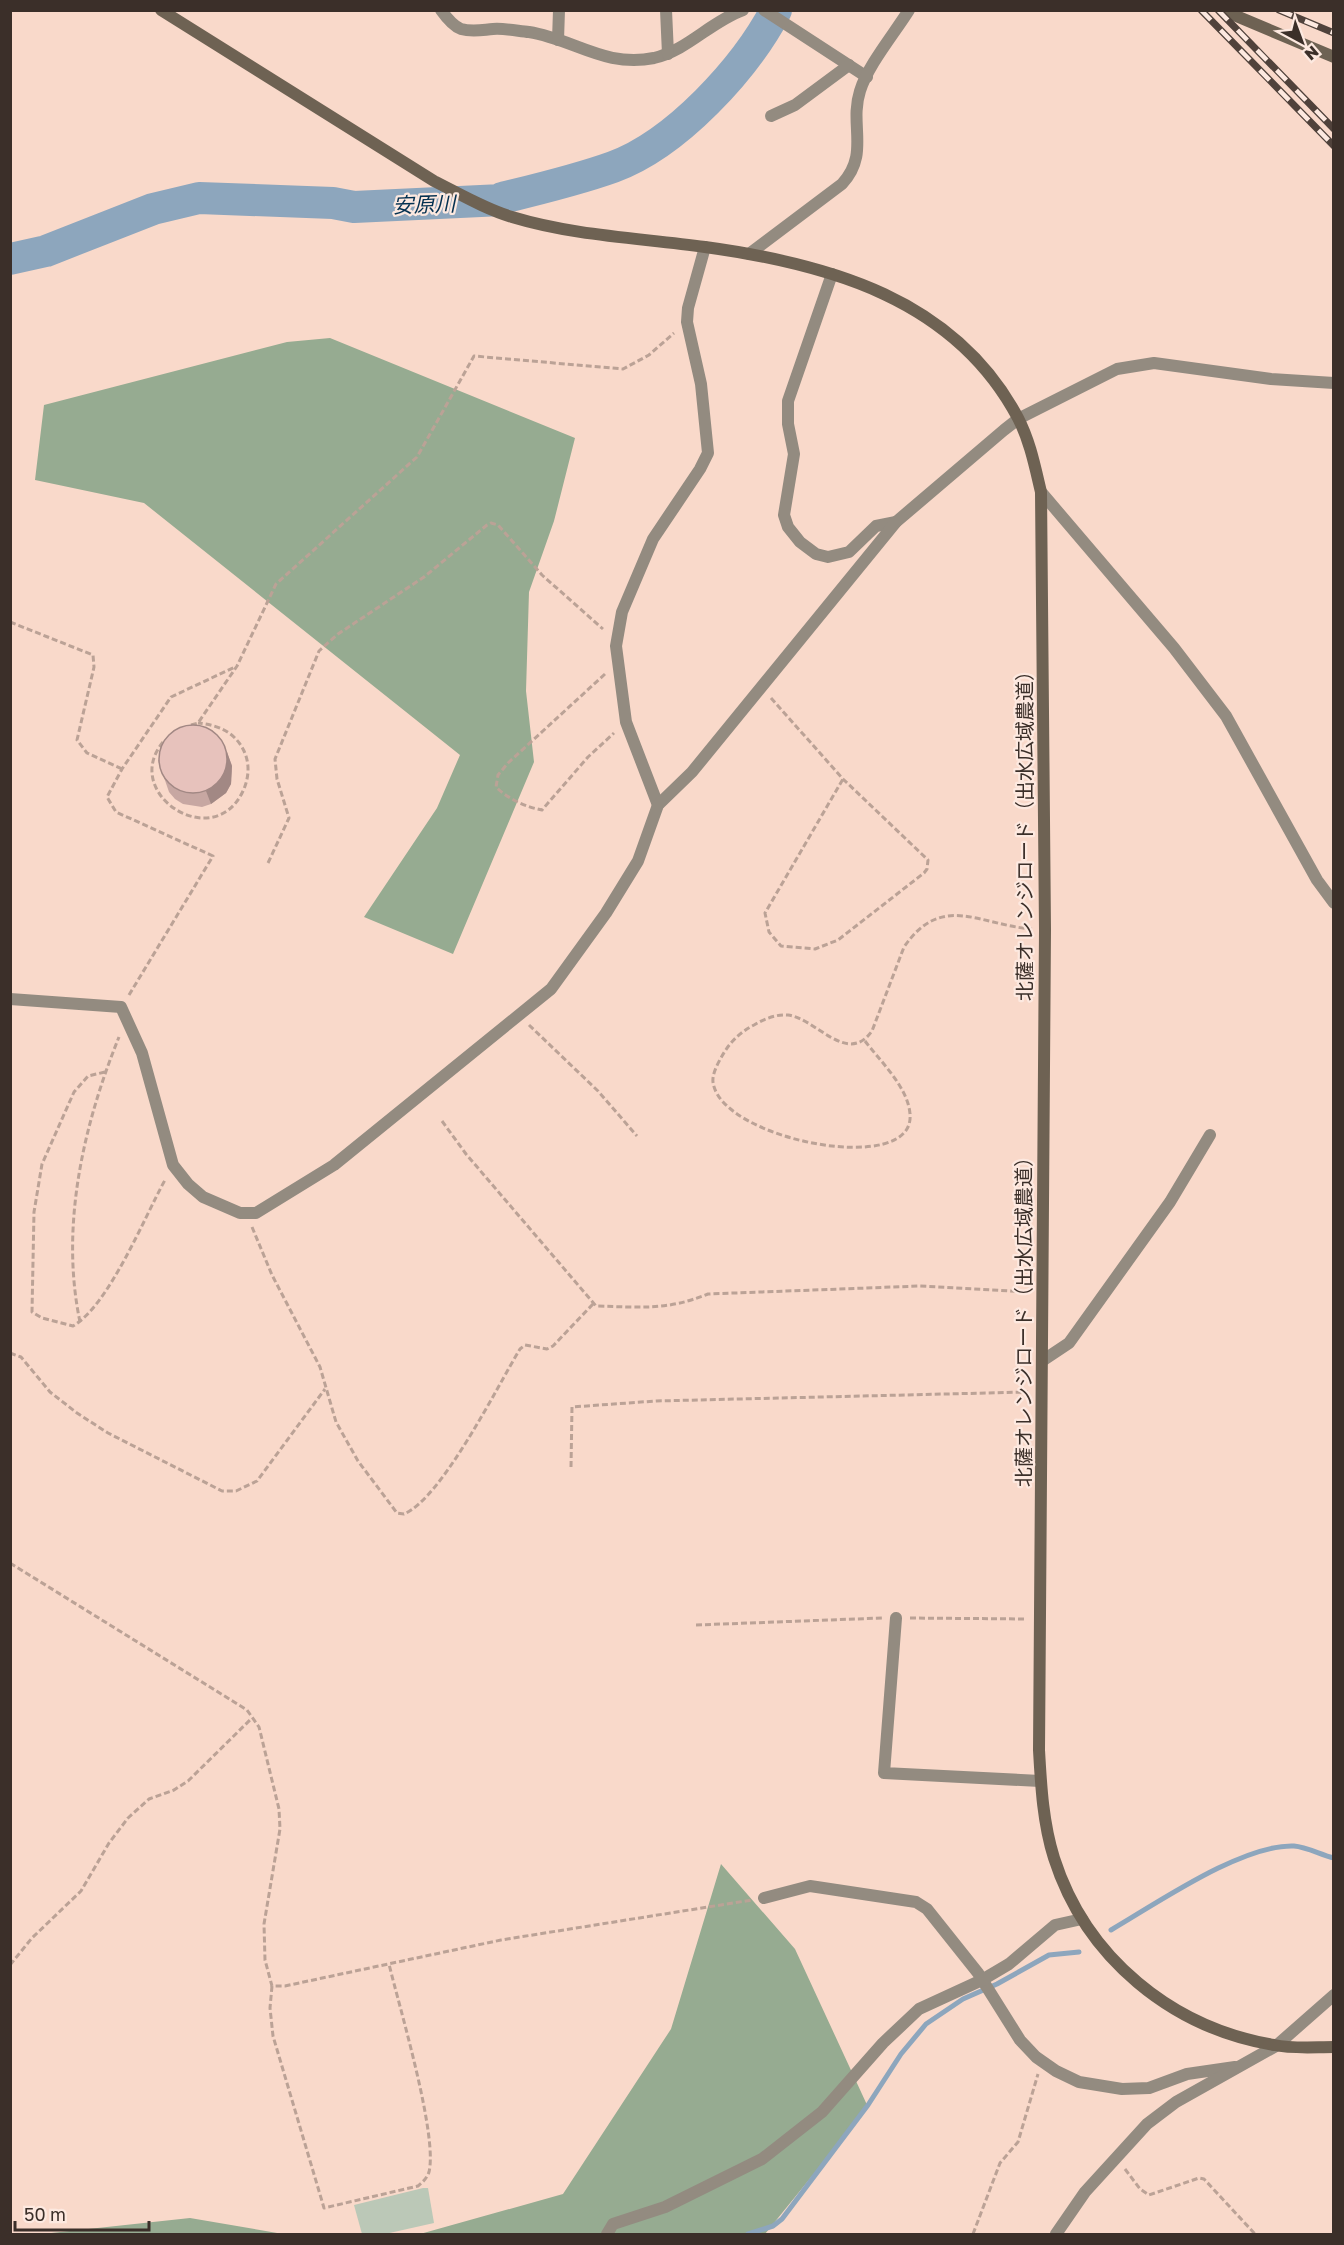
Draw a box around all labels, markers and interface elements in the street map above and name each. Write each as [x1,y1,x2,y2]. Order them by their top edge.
north arrow [1272,12,1332,72]
text: N [1301,42,1323,65]
water label: 安原川 [392,190,458,218]
street label: 北薩オレンジロード（出水広域農道） [1012,661,1036,1001]
street label: 北薩オレンジロード（出水広域農道） [1011,1147,1035,1487]
scale bar [15,2194,148,2232]
text: 50 m [24,2203,66,2225]

